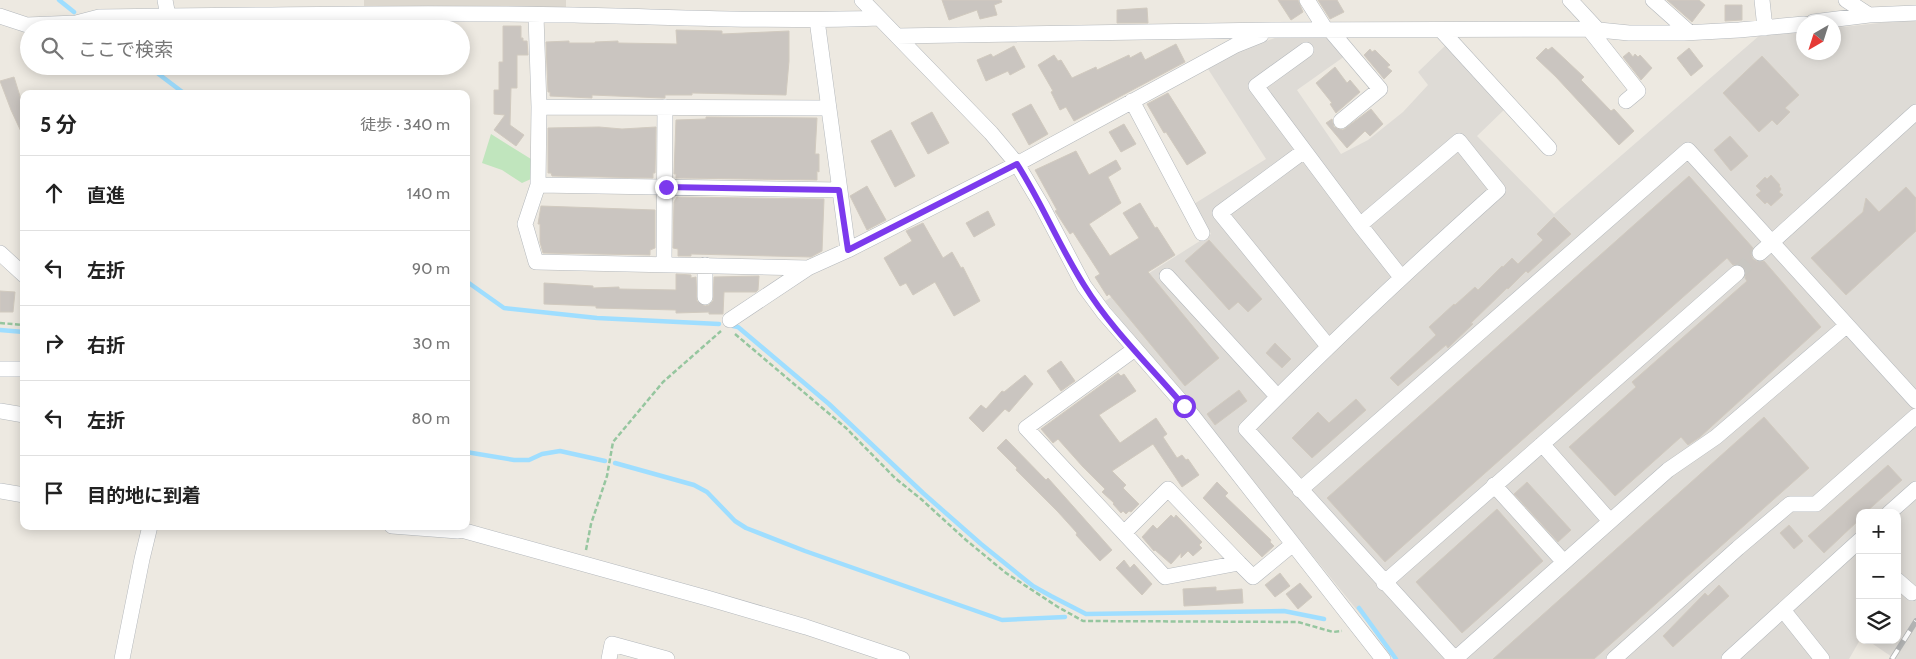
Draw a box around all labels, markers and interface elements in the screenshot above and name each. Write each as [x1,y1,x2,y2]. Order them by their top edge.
north arrow [1796,15,1841,60]
search box [20,20,470,75]
icon: search [38,34,66,62]
text: ここで検索 [78,38,173,61]
text: 5 分 [40,112,77,137]
text: 徒歩 · 340 m [360,115,450,134]
route end [655,176,678,199]
icon: ahead [40,179,68,207]
text: 直進 [87,184,125,207]
text: 140 m [407,184,450,203]
icon: left [40,254,68,282]
text: 左折 [87,259,125,282]
text: 90 m [412,259,450,278]
icon: right [40,329,68,357]
text: 右折 [87,334,125,357]
text: 30 m [413,334,450,353]
route start [1173,395,1196,418]
icon: left [40,404,68,432]
text: 左折 [87,409,125,432]
text: 80 m [412,409,450,428]
icon: arrive [40,479,68,507]
text: 目的地に到着 [87,484,201,507]
map controls [1856,509,1901,644]
button: + [1856,509,1901,554]
button: − [1856,554,1901,599]
button: layers [1856,599,1901,644]

